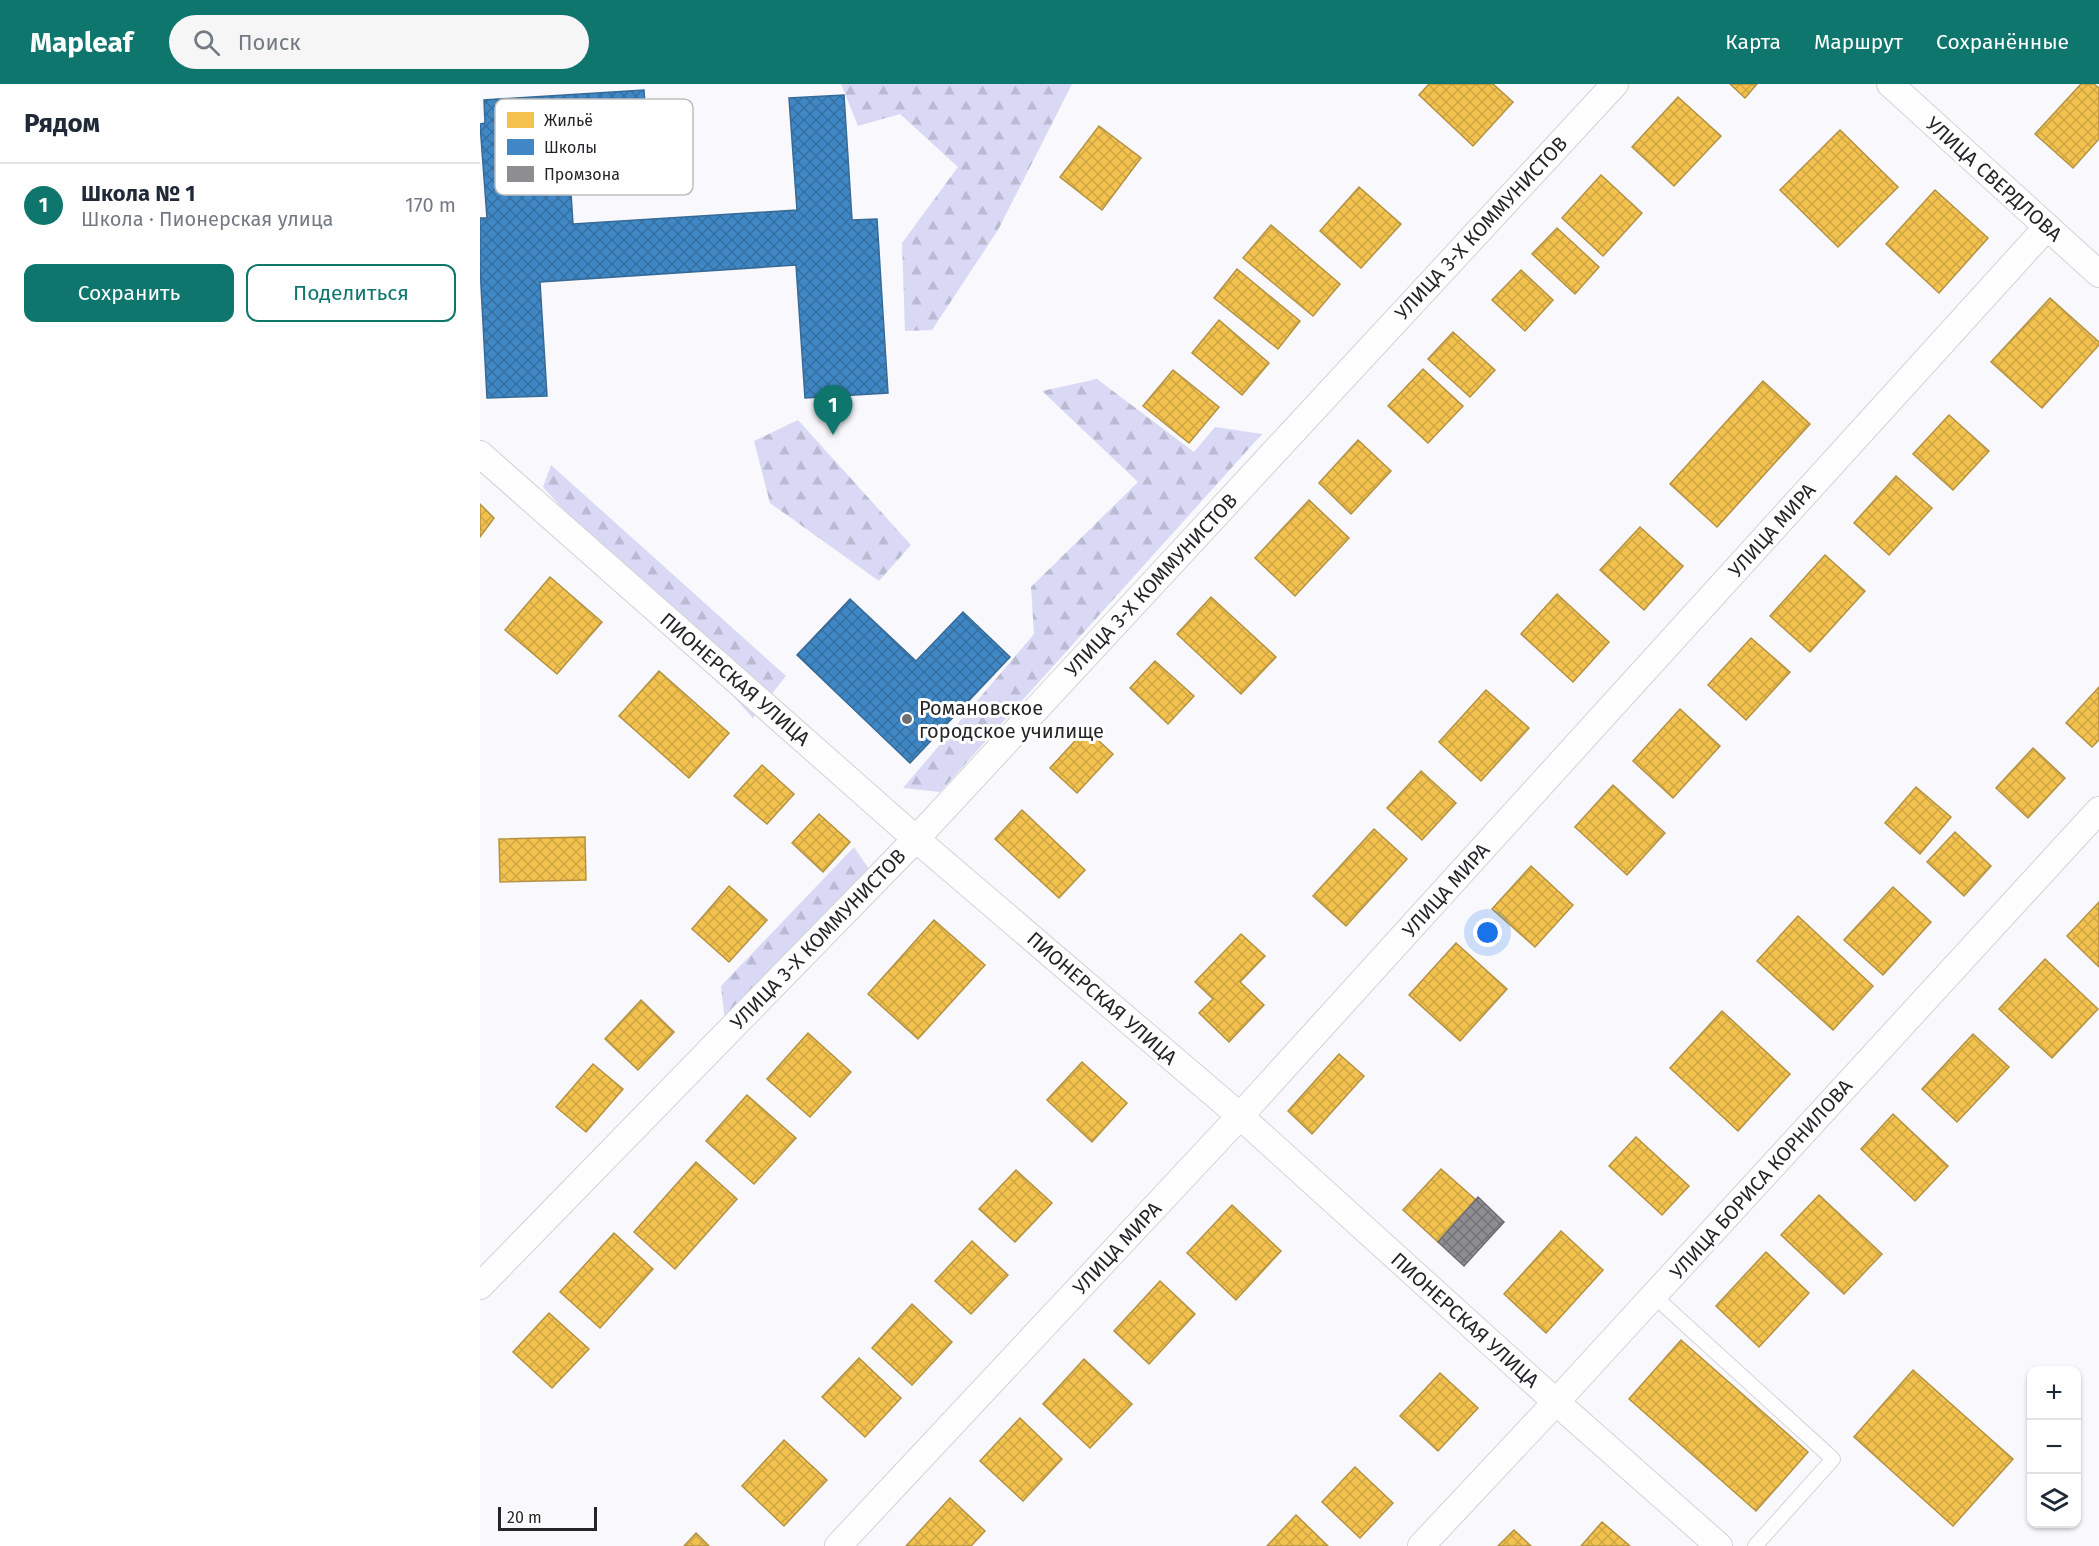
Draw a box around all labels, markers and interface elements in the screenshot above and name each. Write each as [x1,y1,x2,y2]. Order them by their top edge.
search box [169,15,589,69]
text: Mapleaf [30,26,133,59]
icon: search [190,26,223,59]
text: Поиск [238,29,301,56]
text: Карта [1725,29,1781,55]
text: Маршрут [1814,29,1903,55]
text: Сохранённые [1936,29,2069,55]
legend [495,99,693,195]
text: Рядом [24,108,100,139]
text: Жильё [544,111,593,130]
street label: УЛИЦА СВЕРДЛОВА [1921,112,2067,247]
street label: УЛИЦА 3-Х КОММУНИСТОВ [1390,131,1572,325]
text: Школы [544,138,597,157]
text: Промзона [544,165,620,184]
text: Школа № 1 [81,180,196,207]
text: 1 [39,193,48,217]
text: 170 m [405,193,456,217]
text: Школа · Пионерская улица [81,207,333,231]
button: Сохранить [24,264,234,322]
button: Поделиться [246,264,456,322]
pin: 1 [814,386,852,435]
street label: УЛИЦА МИРА [1723,478,1821,582]
street label: УЛИЦА 3-Х КОММУНИСТОВ [1060,488,1242,682]
street label: ПИОНЕРСКАЯ УЛИЦА [655,607,815,751]
place label: Романовское городское училище [919,696,1104,743]
marker: Романовское городское училище [900,712,914,726]
street label: УЛИЦА МИРА [1397,838,1495,942]
street label: УЛИЦА 3-Х КОММУНИСТОВ [725,844,911,1034]
your location [1473,918,1502,947]
street label: ПИОНЕРСКАЯ УЛИЦА [1022,926,1182,1070]
street label: УЛИЦА БОРИСА КОРНИЛОВА [1665,1074,1857,1284]
street label: УЛИЦА МИРА [1068,1196,1166,1299]
street label: ПИОНЕРСКАЯ УЛИЦА [1386,1247,1544,1393]
map controls [2027,1366,2081,1528]
button: + [2027,1366,2081,1420]
button: − [2027,1420,2081,1474]
button: layers [2027,1474,2081,1528]
scale bar [498,1504,597,1532]
text: 20 m [507,1508,542,1527]

